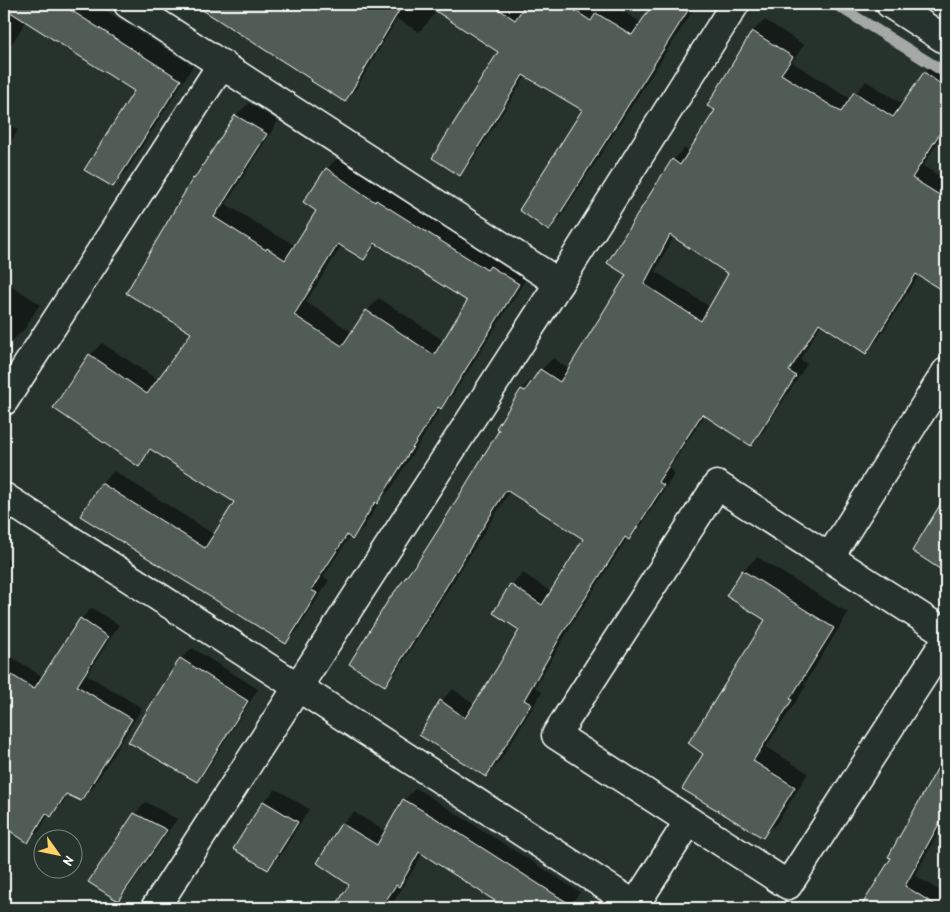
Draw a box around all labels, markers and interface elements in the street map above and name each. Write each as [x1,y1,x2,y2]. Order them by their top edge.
north arrow [32,830,82,880]
text: N [59,853,79,870]

